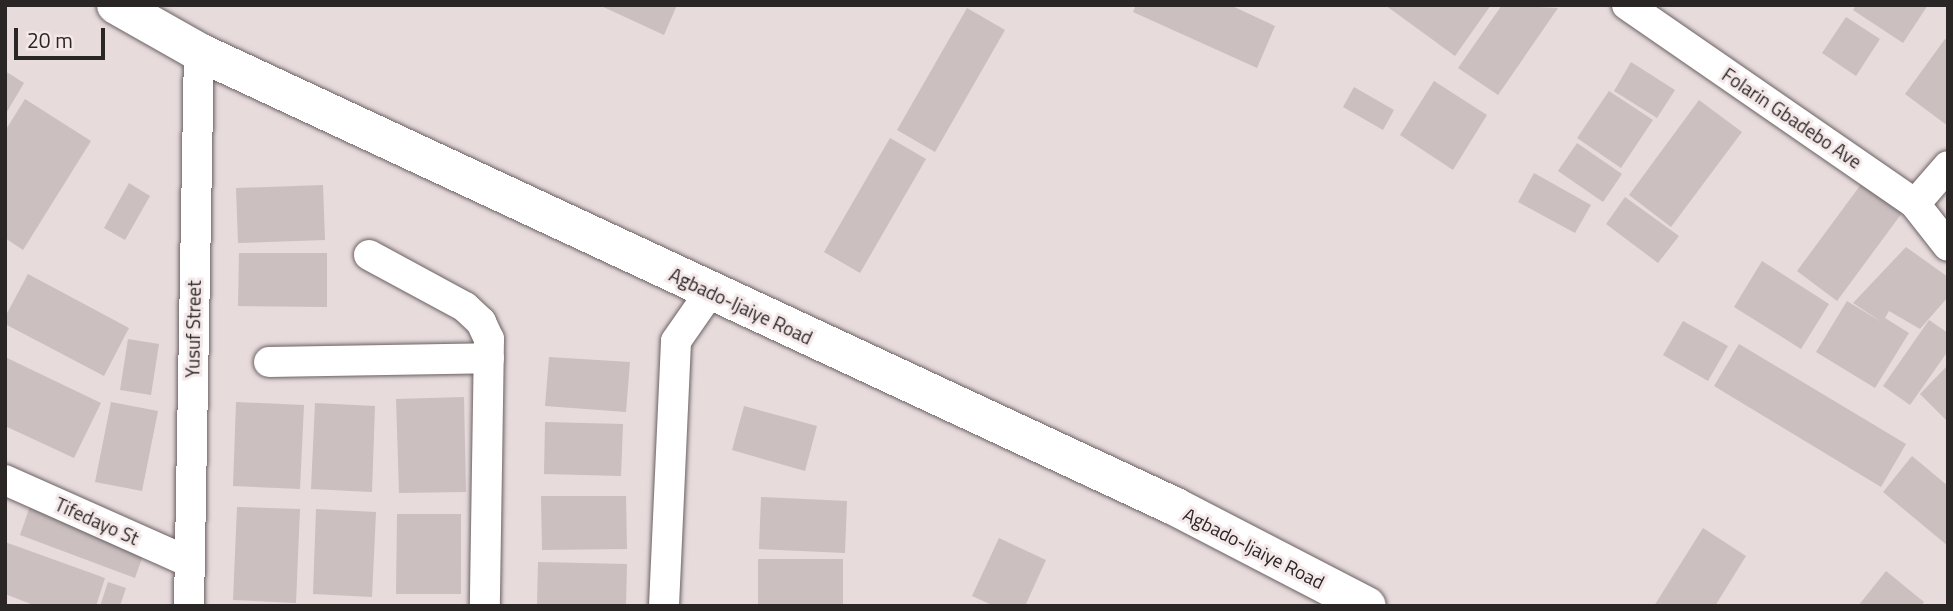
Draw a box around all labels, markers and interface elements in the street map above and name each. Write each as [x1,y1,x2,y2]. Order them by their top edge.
scale bar [18,14,108,58]
text: 20 m [27,24,73,56]
street label: Folarin Gbadebo Ave [1718,63,1866,173]
street label: Agbado-Ijaiye Road [666,263,816,349]
street label: Yusuf Street [181,280,205,378]
street label: Tifedayo St [52,492,142,550]
street label: Agbado-Ijaiye Road [1180,503,1328,593]

